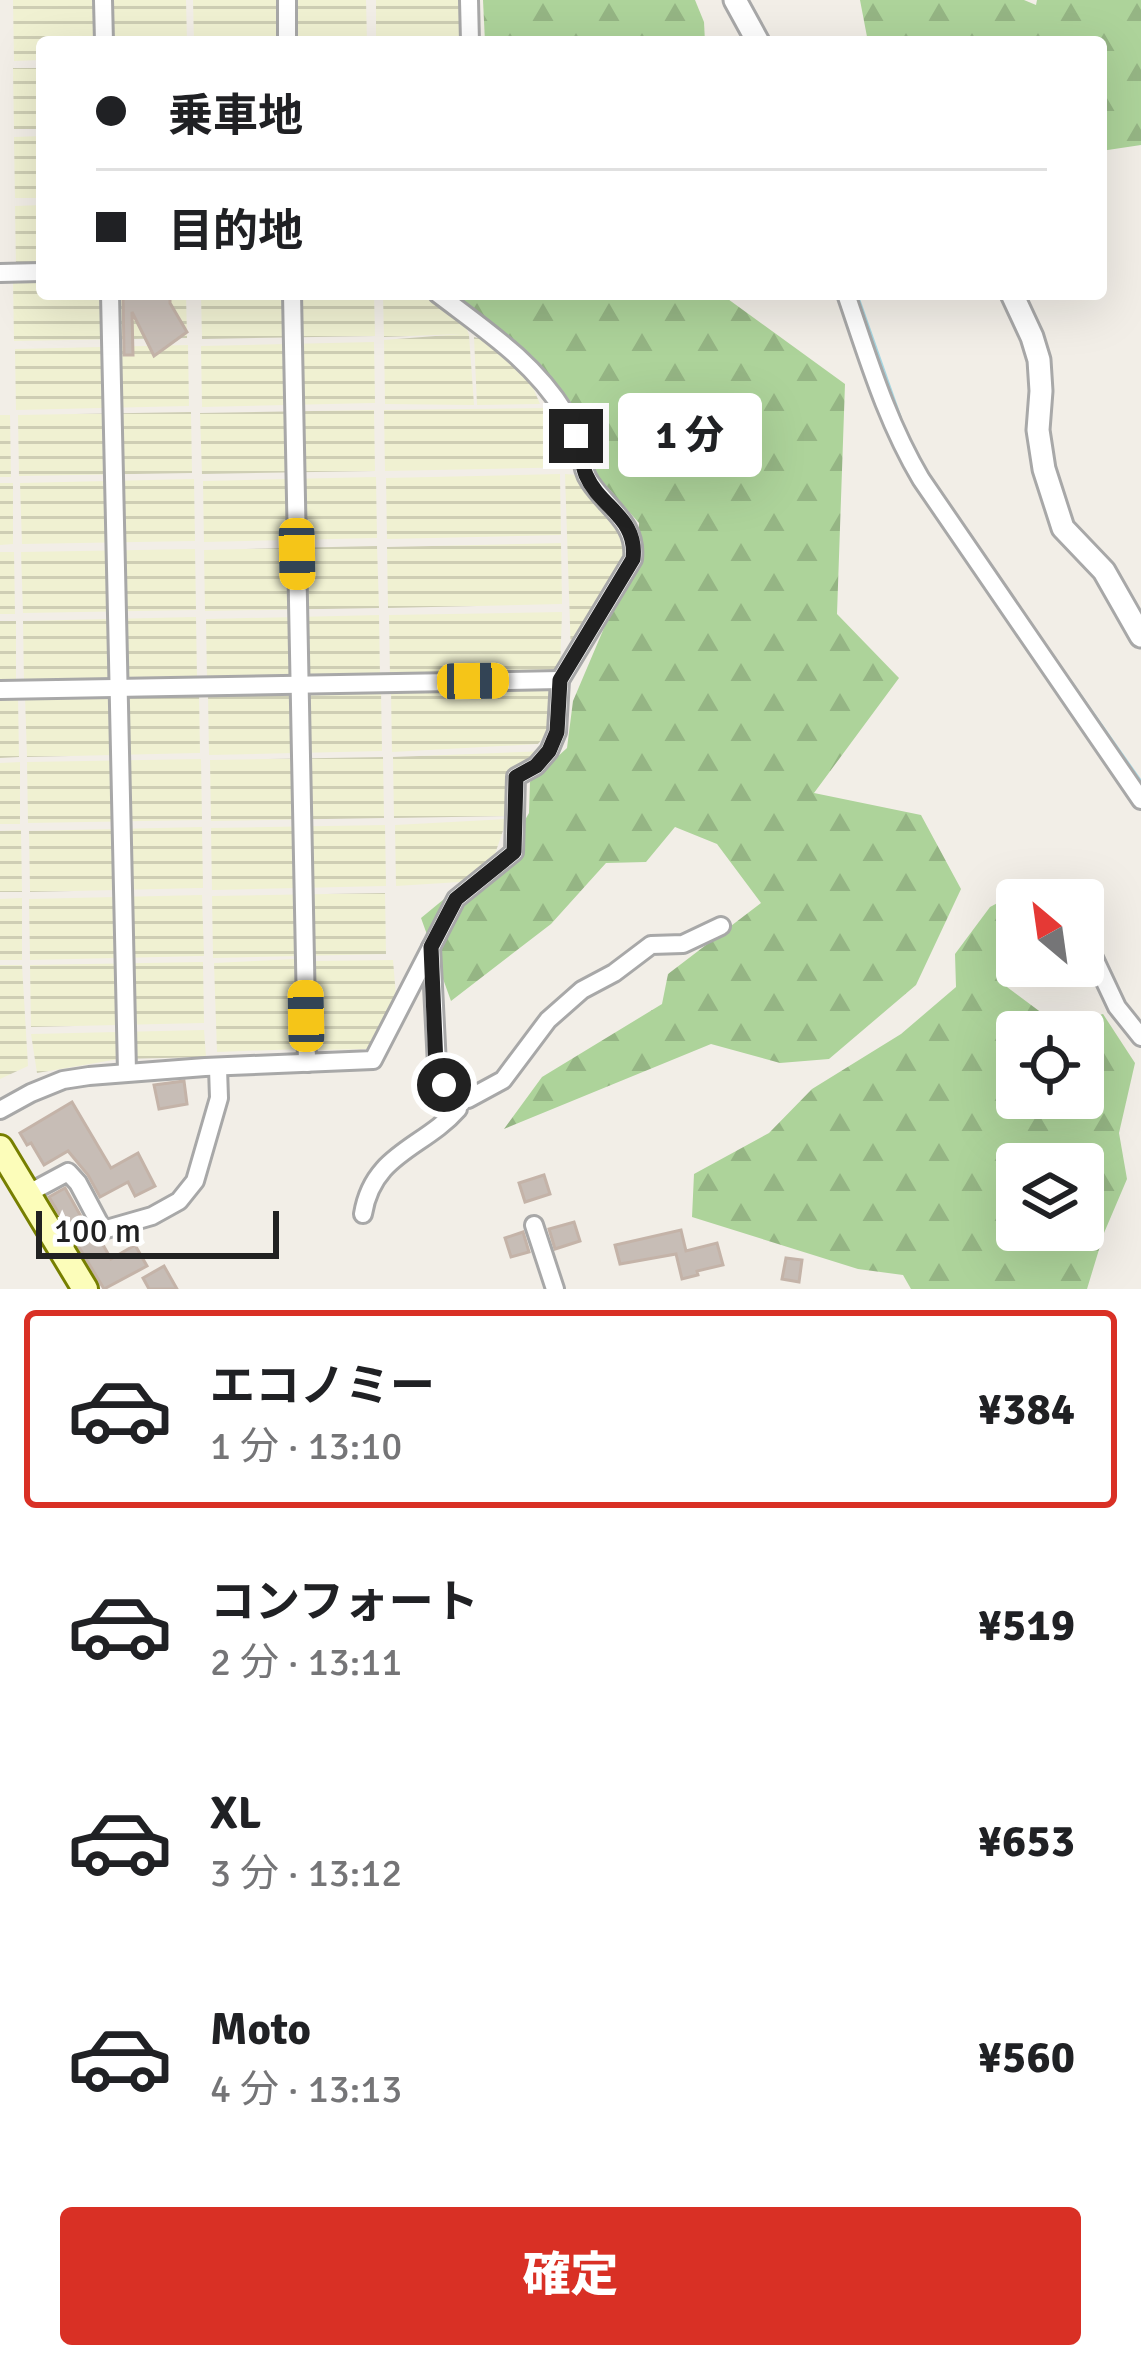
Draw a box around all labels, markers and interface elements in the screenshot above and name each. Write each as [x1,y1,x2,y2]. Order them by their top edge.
text: 乗車地 [168,89,303,144]
text: 目的地 [168,204,303,259]
callout: 1 分 [618,394,762,478]
route end [549,409,603,463]
text: 1 分 [656,411,724,459]
car [278,518,316,590]
car [437,662,509,700]
north arrow [996,879,1104,987]
map controls [996,879,1104,1251]
car [287,980,325,1052]
button: locate [996,1011,1104,1119]
route start [417,1058,471,1112]
button: layers [996,1143,1104,1251]
scale bar [36,1205,279,1258]
text: 100 m [54,1211,141,1252]
icon: car [66,1355,174,1463]
text: エコノミー [210,1359,435,1414]
text: ¥384 [978,1382,1075,1437]
text: 1 分 · 13:10 [210,1422,402,1470]
icon: car [66,1571,174,1679]
text: コンフォート [210,1575,479,1630]
text: ¥519 [978,1598,1075,1653]
text: 2 分 · 13:11 [210,1638,402,1686]
text: XL [210,1786,261,1841]
icon: car [66,1787,174,1895]
text: ¥653 [978,1814,1075,1869]
text: 3 分 · 13:12 [210,1849,402,1897]
text: Moto [210,2002,311,2057]
icon: car [66,2003,174,2111]
text: ¥560 [978,2030,1075,2085]
text: 4 分 · 13:13 [210,2065,402,2113]
button: 確定 [60,2207,1081,2345]

